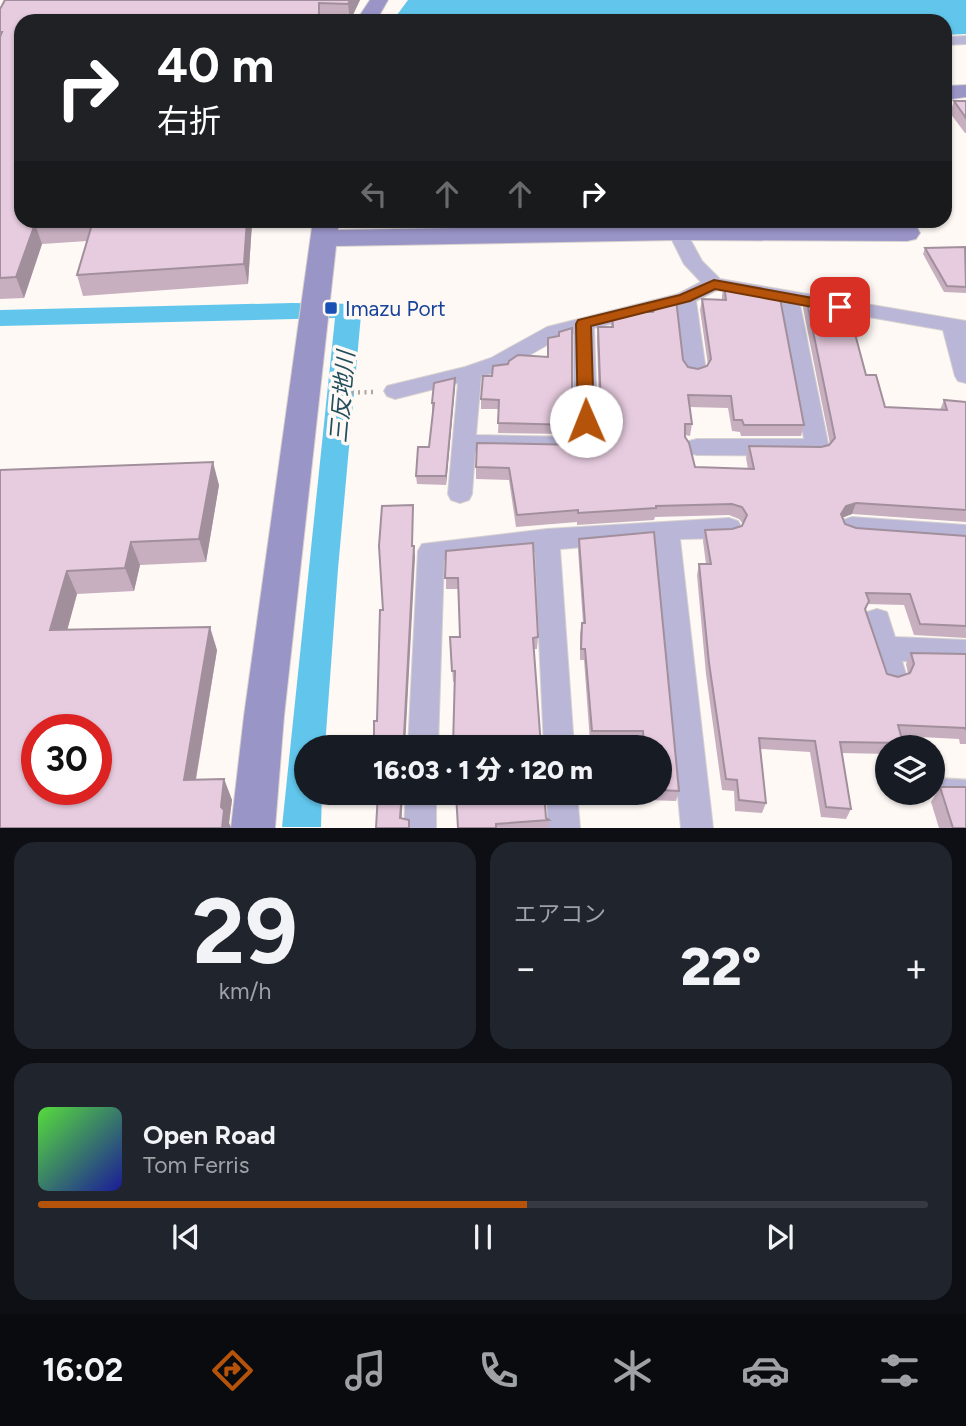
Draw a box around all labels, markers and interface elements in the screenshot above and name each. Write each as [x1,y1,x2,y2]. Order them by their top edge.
text: 40 m [157,35,274,94]
icon: right [42,42,133,133]
text: 右折 [157,102,221,140]
icon: left [355,175,393,213]
icon: ahead [428,175,466,213]
icon: ahead [501,175,539,213]
icon: right [574,175,612,213]
pin [810,277,870,337]
icon: arrive [821,288,859,326]
place label: Imazu Port [345,296,446,321]
marker: Imazu Port [323,300,339,316]
water label: 三反地川 [324,347,360,444]
position arrow [549,384,623,458]
speed limit sign: 30 [21,714,112,805]
map controls [875,735,945,805]
button: layers [875,735,945,805]
text: 16:03 · 1 分 · 120 m [373,754,593,786]
text: 29 [192,877,298,986]
text: エアコン [514,900,606,928]
text: 22° [680,936,762,998]
text: − [514,945,538,991]
text: + [904,945,928,991]
text: km/h [219,977,271,1005]
text: Open Road [143,1119,276,1151]
text: Tom Ferris [143,1151,249,1179]
icon: previous [167,1218,205,1256]
icon: pause [464,1218,502,1256]
icon: next [761,1218,799,1256]
icon: directions [208,1346,257,1395]
icon: music [341,1346,390,1395]
icon: phone [474,1346,523,1395]
icon: climate [608,1346,657,1395]
icon: car [741,1346,790,1395]
icon: filters [875,1346,924,1395]
text: 16:02 [42,1351,123,1389]

